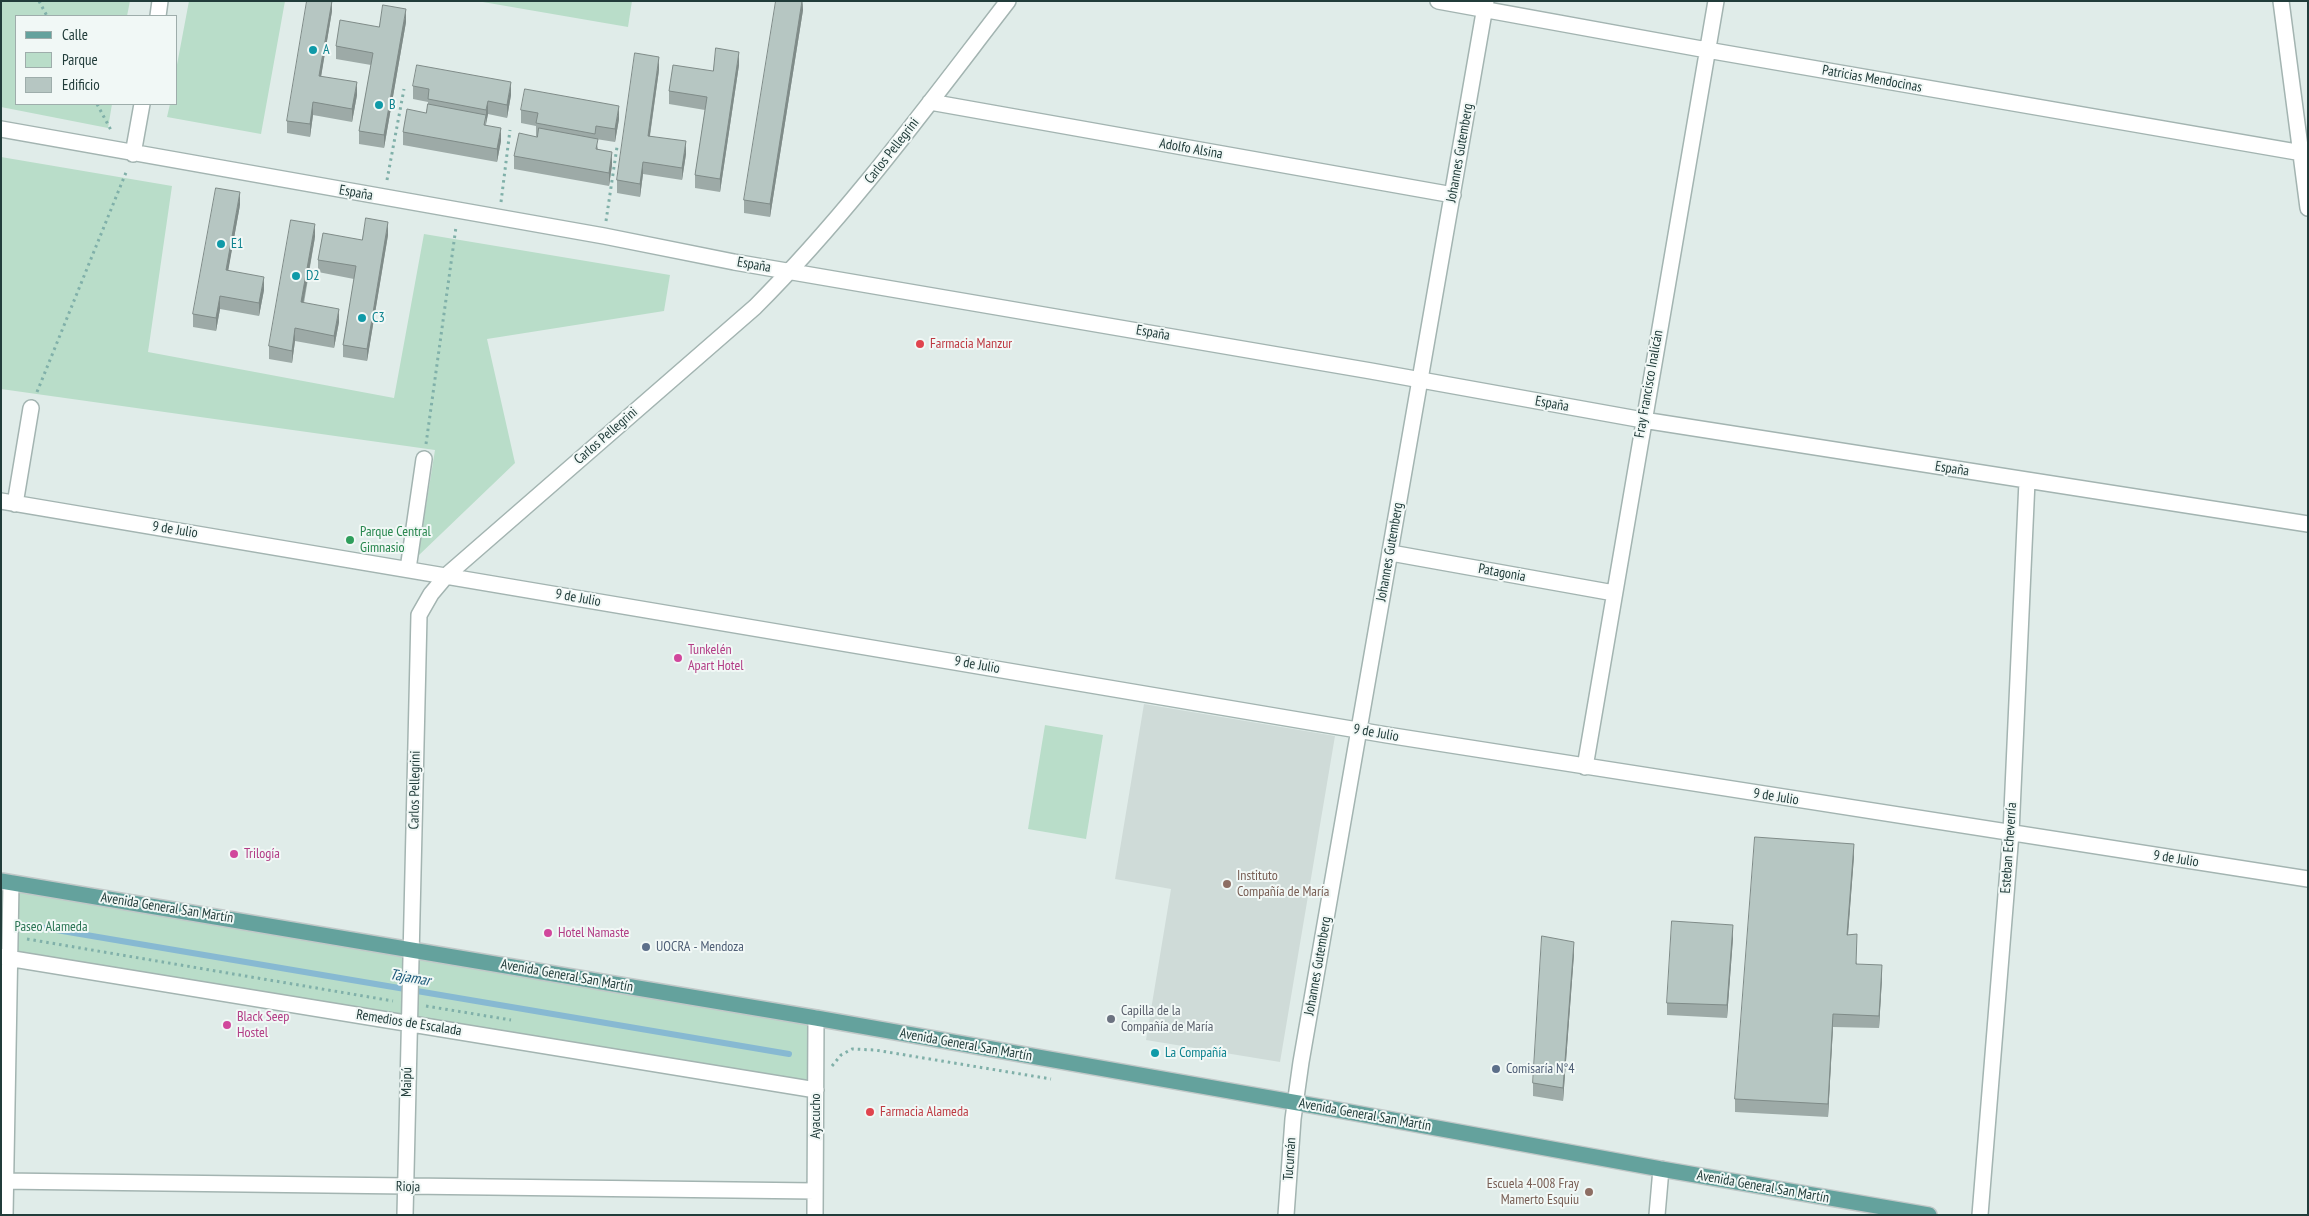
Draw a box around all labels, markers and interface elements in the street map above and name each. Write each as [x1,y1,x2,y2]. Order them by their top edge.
legend [15,15,178,105]
text: Calle [62,25,88,44]
place label: A [323,42,330,58]
marker: A [307,44,319,56]
text: Parque [62,50,98,69]
street label: Patricias Mendocinas [1821,62,1923,96]
text: Edificio [62,75,100,94]
place label: B [389,97,396,113]
marker: B [373,99,385,111]
street label: Johannes Gutemberg [1443,102,1477,204]
street label: Carlos Pellegrini [861,115,923,187]
street label: Adolfo Alsina [1158,135,1224,163]
street label: España [338,182,374,204]
place label: E1 [231,236,243,252]
marker: E1 [215,238,227,250]
street label: España [736,254,772,276]
place label: D2 [306,268,320,284]
marker: D2 [290,270,302,282]
place label: C3 [372,310,385,326]
marker: C3 [356,312,368,324]
street label: España [1135,322,1171,344]
street label: Fray Francisco Inalicán [1631,329,1667,439]
place label: Farmacia Manzur [930,336,1012,352]
marker: Farmacia Manzur [914,338,926,350]
street label: España [1534,393,1570,415]
street label: Carlos Pellegrini [571,404,641,468]
street label: España [1934,458,1970,480]
street label: Johannes Gutemberg [1373,501,1407,603]
street label: 9 de Julio [151,518,199,542]
place label: Parque Central Gimnasio [360,524,431,556]
marker: Parque Central Gimnasio [344,534,356,546]
street label: Patagonia [1477,561,1527,585]
street label: 9 de Julio [554,586,602,610]
place label: Tunkelén Apart Hotel [688,642,744,674]
marker: Tunkelén Apart Hotel [672,652,684,664]
street label: 9 de Julio [953,653,1001,677]
street label: 9 de Julio [1352,721,1400,745]
street label: Carlos Pellegrini [406,751,424,829]
street label: 9 de Julio [1752,785,1800,809]
street label: Esteban Echeverría [1997,802,2021,894]
place label: Trilogía [244,846,280,862]
street label: 9 de Julio [2152,847,2200,871]
marker: Trilogía [228,848,240,860]
place label: Instituto Compañía de María [1237,868,1329,900]
marker: Instituto Compañía de María [1221,878,1233,890]
street label: Avenida General San Martín [100,889,234,927]
street label: Johannes Gutemberg [1301,915,1335,1017]
park label: Paseo Alameda [15,919,87,935]
place label: Hotel Namaste [558,925,629,941]
marker: Hotel Namaste [542,927,554,939]
place label: UOCRA - Mendoza [656,939,744,955]
marker: UOCRA - Mendoza [640,941,652,953]
street label: Avenida General San Martín [500,956,634,996]
water label: Tajamar [388,966,432,990]
place label: Capilla de la Compañía de María [1121,1003,1213,1036]
street label: Remedios de Escalada [355,1006,463,1040]
place label: Black Seep Hostel [237,1009,289,1042]
marker: Capilla de la Compañía de María [1105,1013,1117,1025]
marker: Black Seep Hostel [221,1019,233,1031]
street label: Avenida General San Martín [899,1025,1033,1065]
place label: La Compañía [1165,1045,1227,1061]
marker: La Compañía [1149,1047,1161,1059]
place label: Comisaría N°4 [1506,1061,1575,1077]
marker: Comisaría N°4 [1490,1063,1502,1075]
street label: Maipú [398,1067,416,1097]
street label: Ayacucho [808,1093,824,1139]
street label: Avenida General San Martín [1298,1095,1432,1135]
place label: Farmacia Alameda [880,1104,969,1120]
marker: Farmacia Alameda [864,1106,876,1118]
street label: Tucumán [1280,1137,1300,1181]
street label: Avenida General San Martín [1696,1167,1830,1207]
place label: Escuela 4-008 Fray Mamerto Esquiu [1487,1176,1579,1208]
street label: Rioja [396,1178,420,1196]
marker: Escuela 4-008 Fray Mamerto Esquiu [1583,1186,1595,1198]

